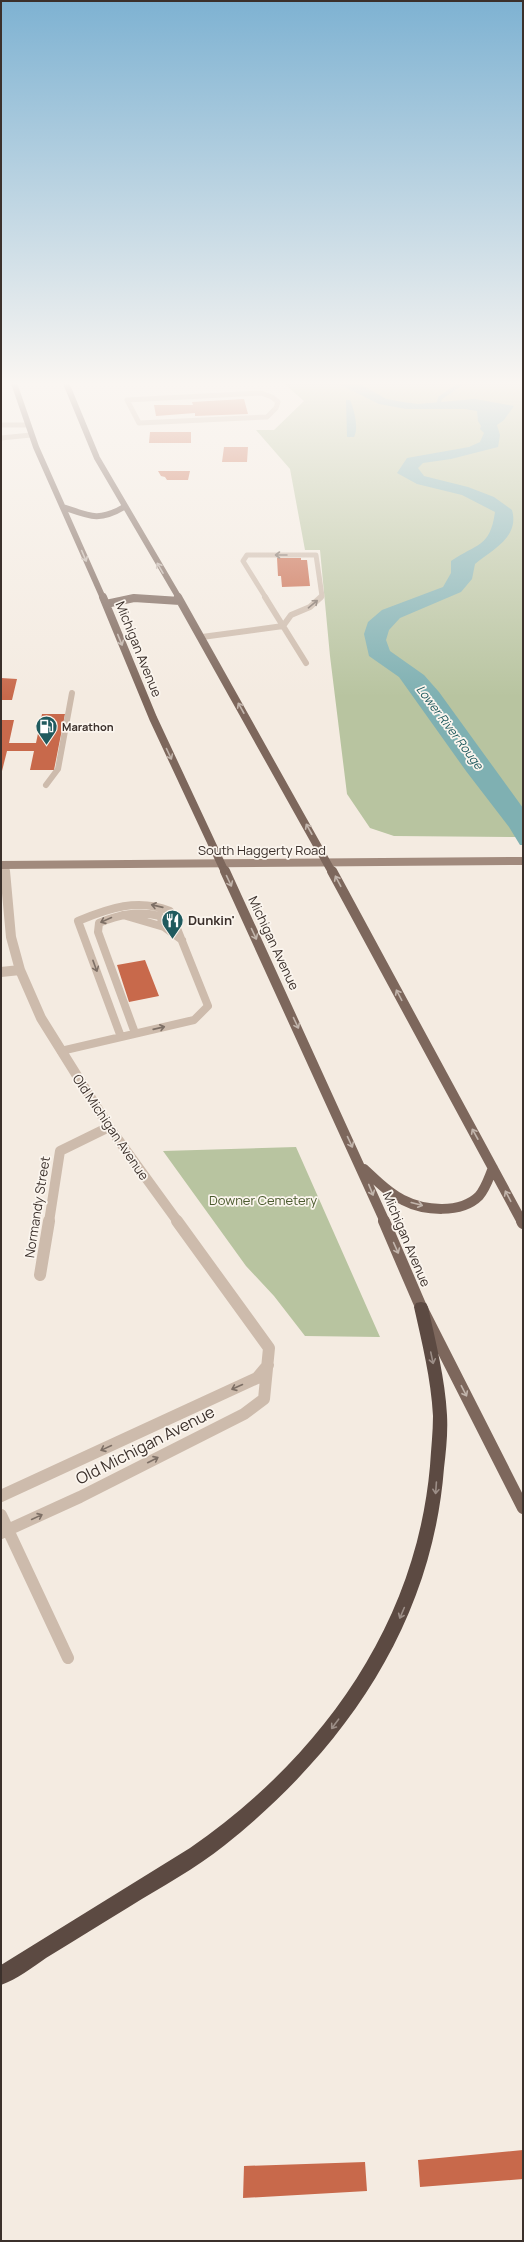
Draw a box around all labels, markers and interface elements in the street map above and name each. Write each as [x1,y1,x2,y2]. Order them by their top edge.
one-way arrow [81,550,88,562]
one-way arrow [275,551,288,559]
one-way arrow [155,562,163,574]
street label: Michigan Avenue [112,598,167,700]
one-way arrow [308,599,319,608]
one-way arrow [117,634,125,646]
water label: Lower River Rouge [413,681,488,773]
one-way arrow [236,702,244,714]
fuel station icon: Marathon [34,713,60,746]
place label: Marathon [62,719,114,734]
one-way arrow [166,747,173,759]
one-way arrow [305,823,313,835]
street label: South Haggerty Road [198,841,326,859]
one-way arrow [226,875,233,887]
one-way arrow [333,875,341,887]
street label: Michigan Avenue [244,893,304,993]
one-way arrow [150,901,163,909]
restaurant icon: Dunkin' [160,907,186,940]
place label: Dunkin' [188,911,235,929]
one-way arrow [101,916,113,924]
one-way arrow [251,927,258,939]
one-way arrow [92,959,99,972]
one-way arrow [395,990,403,1002]
one-way arrow [293,1017,300,1029]
one-way arrow [153,1023,166,1031]
street label: Old Michigan Avenue [69,1070,153,1184]
one-way arrow [470,1128,478,1140]
one-way arrow [347,1135,354,1147]
street label: Normandy Street [20,1155,54,1259]
one-way arrow [368,1184,375,1196]
street label: Michigan Avenue [379,1189,435,1290]
one-way arrow [504,1190,511,1202]
park label: Downer Cemetery [209,1191,317,1209]
one-way arrow [410,1201,423,1209]
one-way arrow [393,1242,400,1254]
one-way arrow [429,1352,437,1365]
one-way arrow [231,1384,243,1391]
one-way arrow [461,1385,468,1397]
street label: Old Michigan Avenue [72,1400,218,1490]
one-way arrow [100,1445,112,1452]
one-way arrow [147,1456,159,1463]
one-way arrow [433,1481,440,1494]
one-way arrow [30,1513,42,1520]
one-way arrow [398,1606,406,1618]
one-way arrow [331,1718,339,1729]

